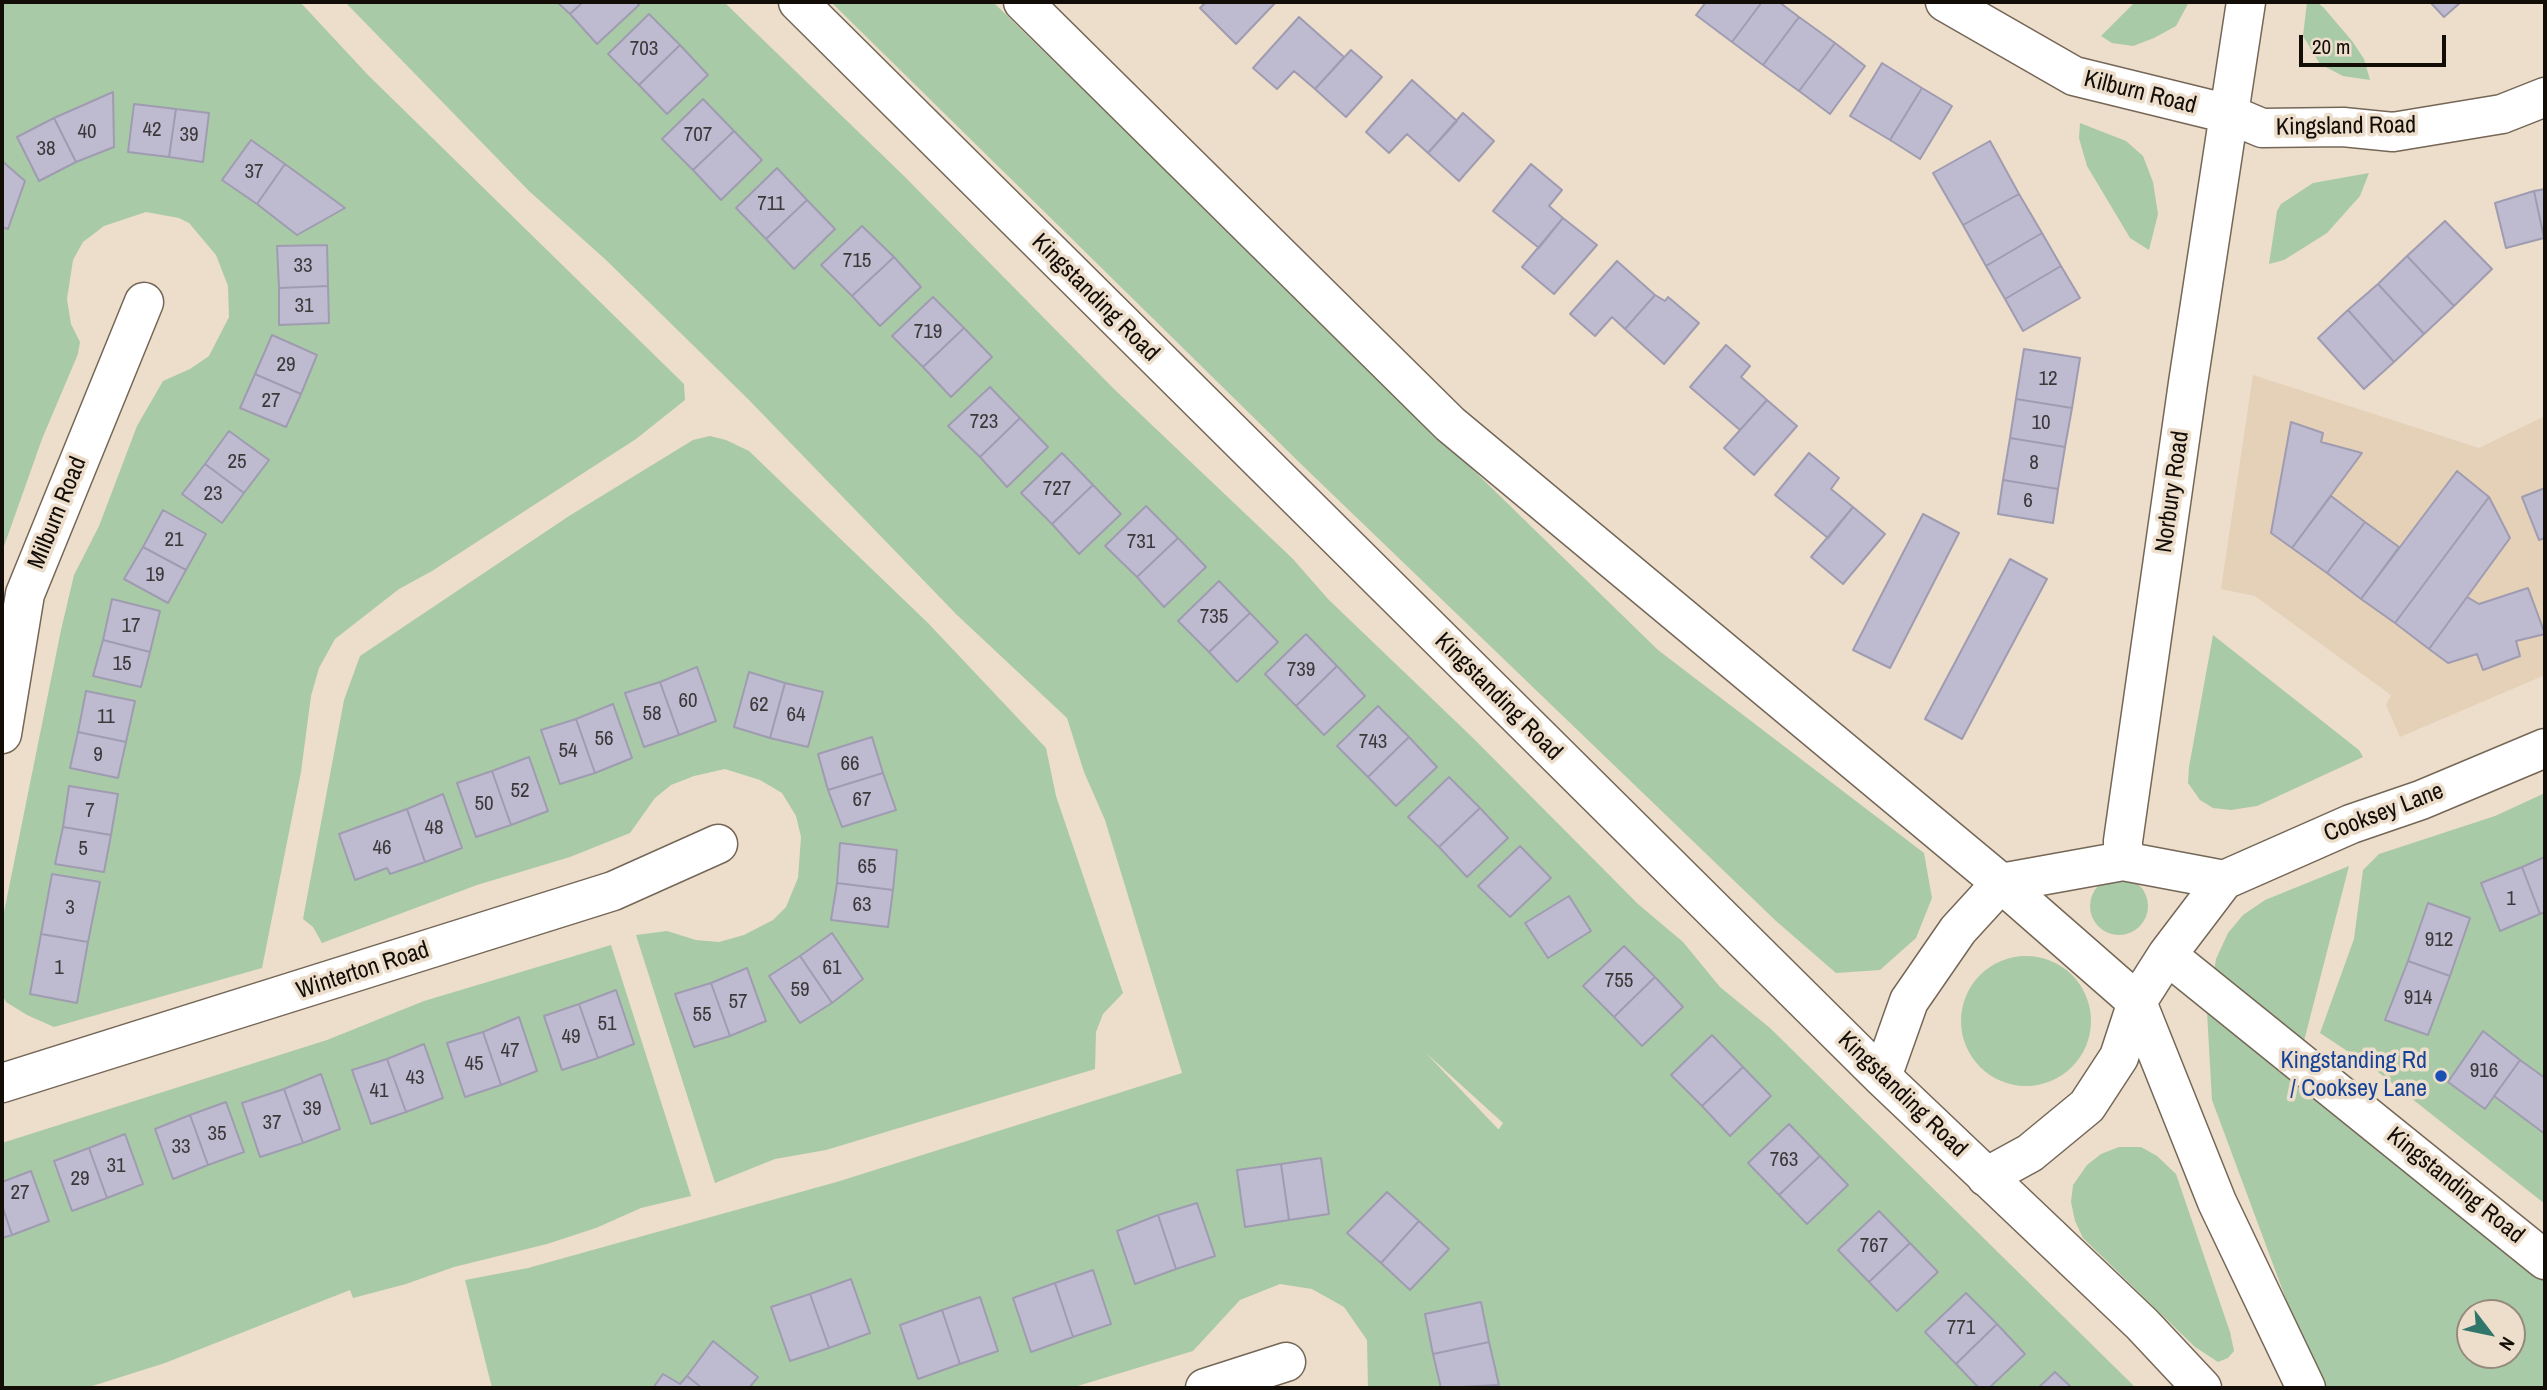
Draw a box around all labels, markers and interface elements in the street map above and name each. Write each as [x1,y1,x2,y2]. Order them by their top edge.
scale bar [2302,21,2449,65]
text: 20 m [2312,32,2350,61]
house number: 703 [630,36,658,62]
street label: Kilburn Road [2081,65,2199,121]
street label: Kingsland Road [2276,111,2416,143]
house number: 42 [142,117,162,143]
house number: 40 [77,119,97,145]
house number: 39 [179,122,199,148]
house number: 707 [684,122,712,148]
house number: 38 [36,136,56,162]
house number: 37 [244,159,264,185]
house number: 711 [757,191,785,217]
street label: Kingstanding Road [1025,228,1165,368]
house number: 715 [843,248,871,274]
house number: 33 [293,253,313,279]
house number: 31 [294,293,314,319]
house number: 719 [914,319,942,345]
house number: 29 [276,352,296,378]
house number: 12 [2038,366,2058,392]
house number: 27 [261,388,281,414]
house number: 723 [970,409,998,435]
house number: 10 [2031,410,2051,436]
street label: Norbury Road [2150,429,2196,555]
house number: 25 [227,449,247,475]
house number: 8 [2029,450,2039,476]
street label: Milburn Road [23,453,93,573]
house number: 727 [1043,476,1071,502]
house number: 23 [203,481,223,507]
house number: 6 [2023,488,2033,514]
house number: 21 [164,527,184,553]
house number: 731 [1127,529,1155,555]
house number: 19 [145,562,165,588]
house number: 735 [1200,604,1228,630]
house number: 17 [121,613,141,639]
street label: Kingstanding Road [1428,627,1568,767]
house number: 15 [112,651,132,677]
house number: 739 [1287,657,1315,683]
house number: 60 [678,688,698,714]
house number: 62 [749,692,769,718]
house number: 58 [642,701,662,727]
house number: 64 [786,702,806,728]
house number: 11 [97,704,115,730]
house number: 56 [594,726,614,752]
house number: 743 [1359,729,1387,755]
house number: 54 [558,738,578,764]
house number: 9 [93,742,103,768]
house number: 66 [840,751,860,777]
street label: Cooksey Lane [2320,777,2448,849]
house number: 52 [510,778,530,804]
house number: 67 [852,787,872,813]
house number: 50 [474,791,494,817]
house number: 7 [85,798,95,824]
house number: 48 [424,815,444,841]
house number: 46 [372,835,392,861]
house number: 5 [78,836,88,862]
house number: 65 [857,854,877,880]
house number: 1 [2506,886,2516,912]
house number: 63 [852,892,872,918]
house number: 3 [65,895,75,921]
house number: 912 [2425,927,2453,953]
street label: Winterton Road [293,936,433,1006]
house number: 1 [54,955,64,981]
house number: 61 [822,955,842,981]
house number: 755 [1605,968,1633,994]
house number: 59 [790,977,810,1003]
house number: 914 [2404,985,2432,1011]
house number: 57 [728,989,748,1015]
house number: 55 [692,1002,712,1028]
house number: 51 [597,1011,617,1037]
house number: 49 [561,1024,581,1050]
street label: Kingstanding Road [1831,1026,1973,1164]
house number: 47 [500,1038,520,1064]
place label: Kingstanding Rd / Cooksey Lane [2280,1048,2427,1104]
house number: 45 [464,1051,484,1077]
house number: 916 [2470,1058,2498,1084]
house number: 43 [405,1065,425,1091]
marker: Kingstanding Rd / Cooksey Lane [2433,1068,2449,1084]
house number: 41 [369,1078,389,1104]
house number: 39 [302,1096,322,1122]
house number: 37 [262,1110,282,1136]
house number: 35 [207,1121,227,1147]
street label: Kingstanding Road [2380,1122,2530,1250]
house number: 33 [171,1134,191,1160]
house number: 763 [1770,1147,1798,1173]
house number: 31 [106,1153,126,1179]
house number: 29 [70,1166,90,1192]
house number: 27 [10,1180,30,1206]
house number: 767 [1860,1233,1888,1259]
north arrow [2456,1299,2526,1369]
house number: 771 [1947,1315,1975,1341]
text: N [2493,1332,2521,1356]

